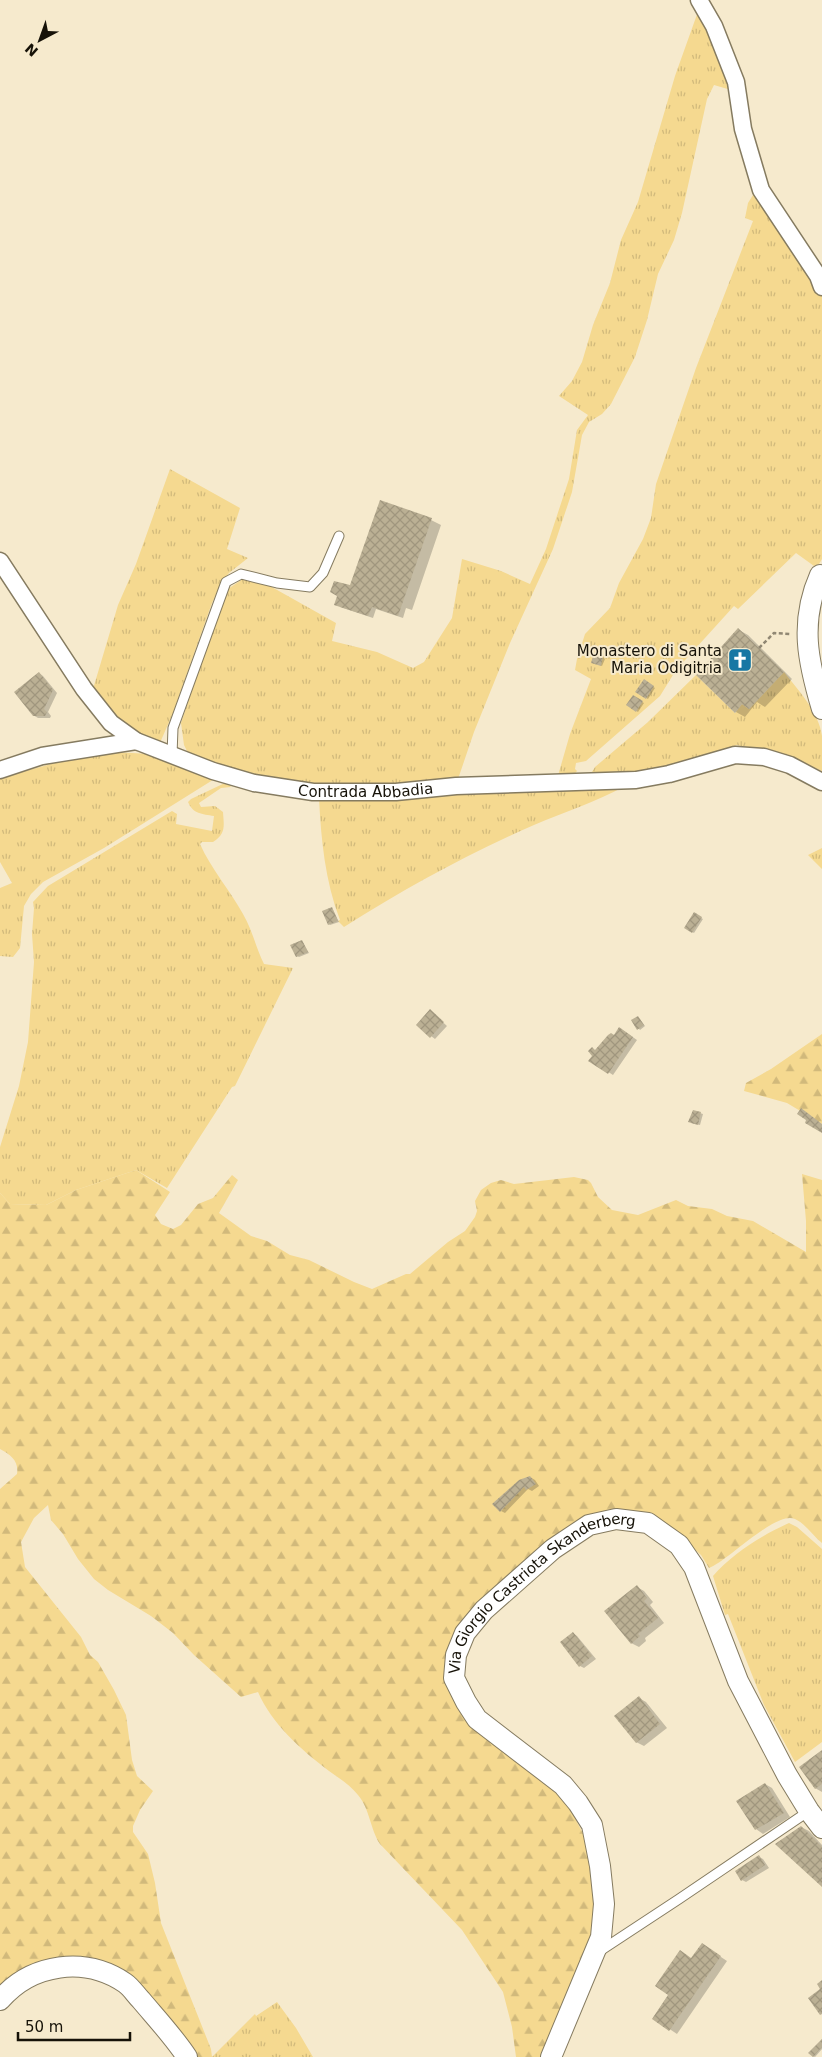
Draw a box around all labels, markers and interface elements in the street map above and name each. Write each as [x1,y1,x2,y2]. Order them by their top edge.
north arrow [15,15,65,65]
text: N [22,40,41,60]
place label: Monastero di Santa Maria Odigitria [577,642,722,677]
church icon: Monastero di Santa Maria Odigitria [727,647,753,673]
street label: Contrada Abbadia [297,779,434,801]
street label: Via Giorgio Castriota Skanderberg [445,1509,637,1675]
scale bar [18,2010,130,2042]
text: 50 m [25,2018,63,2036]

